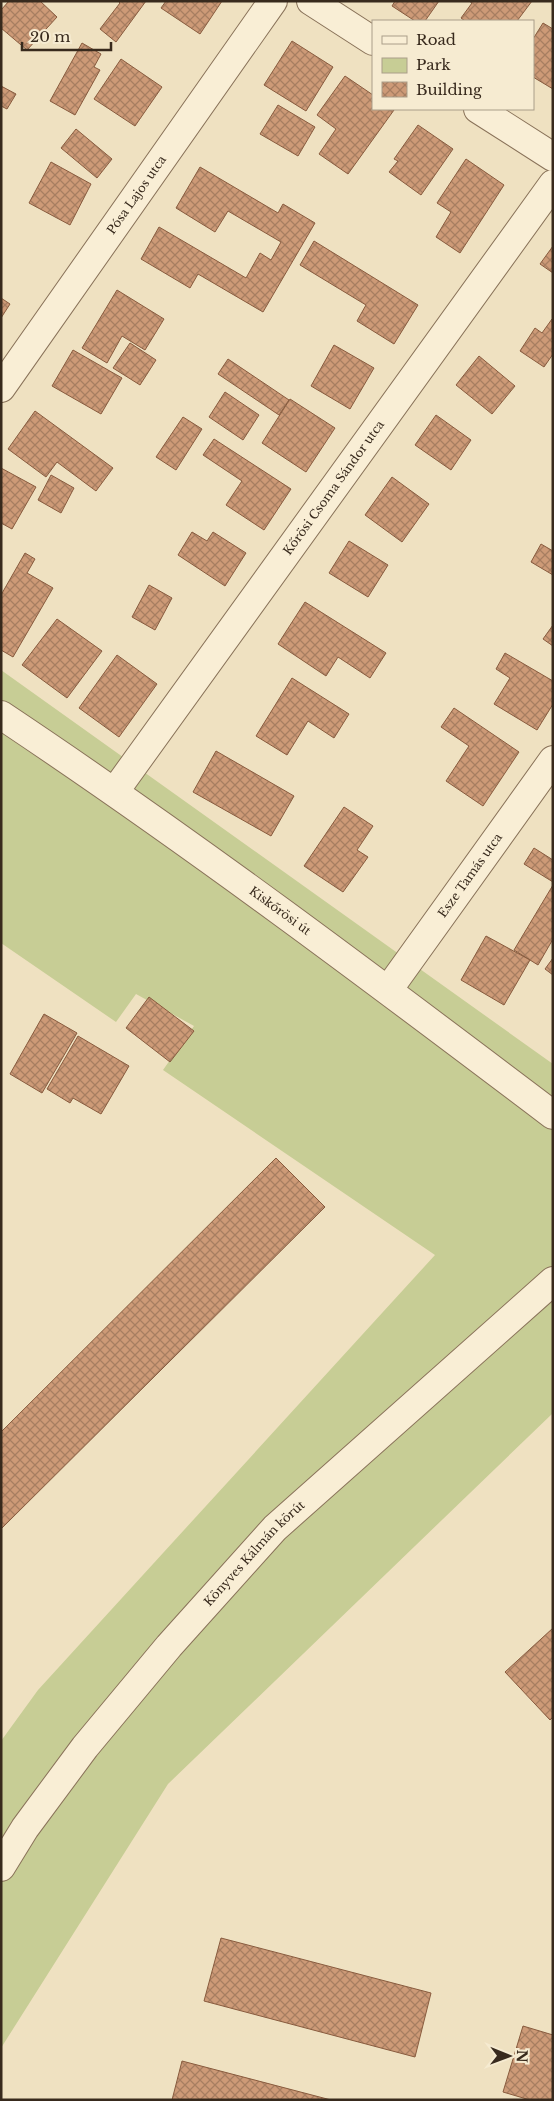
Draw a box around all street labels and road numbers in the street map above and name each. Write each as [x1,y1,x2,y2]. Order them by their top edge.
street label: Pósa Lajos utca [104,152,169,237]
street label: Kőrösi Csoma Sándor utca [280,417,387,558]
street label: Esze Tamás utca [435,830,505,920]
street label: Kiskőrösi út [247,883,315,938]
street label: Könyves Kálmán körút [201,1497,308,1609]

